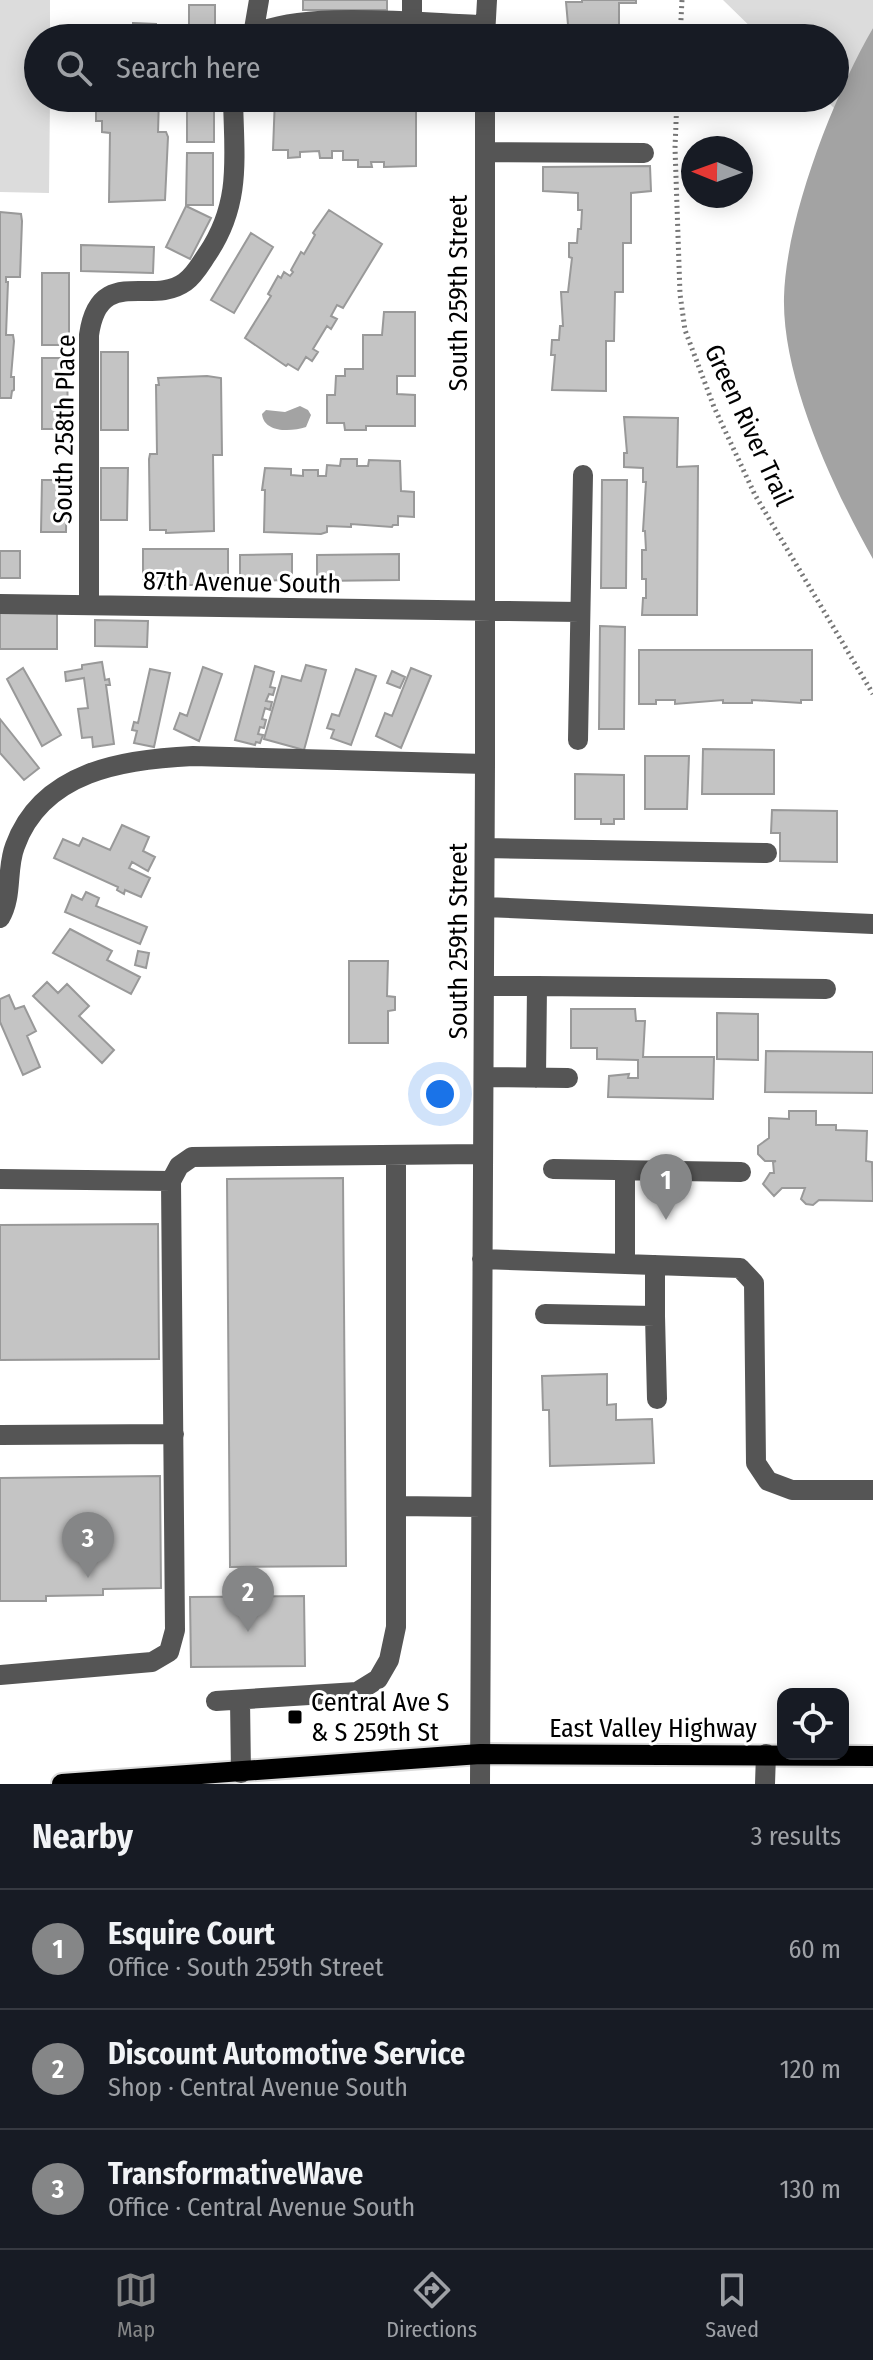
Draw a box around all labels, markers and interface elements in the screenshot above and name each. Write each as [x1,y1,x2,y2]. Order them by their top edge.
search box [24,24,849,112]
icon: search [52,46,96,90]
text: Search here [116,50,261,86]
north arrow [681,136,753,208]
street label: South 259th Street [443,194,474,391]
street label: South 258th Place [47,334,82,524]
street label: Green River Trail [698,340,800,511]
street label: 87th Avenue South [143,565,341,600]
street label: South 259th Street [443,842,474,1039]
your location [420,1074,460,1114]
pin: 1 [640,1154,692,1220]
pin: 3 [62,1512,114,1578]
pin: 2 [222,1566,274,1632]
place label: Central Ave S & S 259th St [311,1687,449,1748]
map controls [777,1688,849,1760]
button: locate [777,1688,849,1760]
marker: Central Ave S & S 259th St [286,1708,304,1726]
street label: East Valley Highway [549,1713,757,1744]
text: Nearby [32,1816,133,1857]
text: 3 results [751,1821,841,1852]
text: Esquire Court [108,1916,275,1952]
text: 1 [53,1934,64,1965]
text: 60 m [788,1934,841,1965]
text: Office · South 259th Street [108,1952,383,1983]
text: Discount Automotive Service [108,2036,465,2072]
text: 2 [52,2054,64,2085]
text: 120 m [780,2054,841,2085]
text: Shop · Central Avenue South [108,2072,408,2103]
text: TransformativeWave [108,2156,363,2192]
text: 3 [52,2174,64,2205]
text: 130 m [779,2174,841,2205]
text: Office · Central Avenue South [108,2192,415,2223]
tab: Map [114,2268,158,2343]
tab: Directions [386,2268,477,2343]
tab: Saved [705,2268,759,2343]

